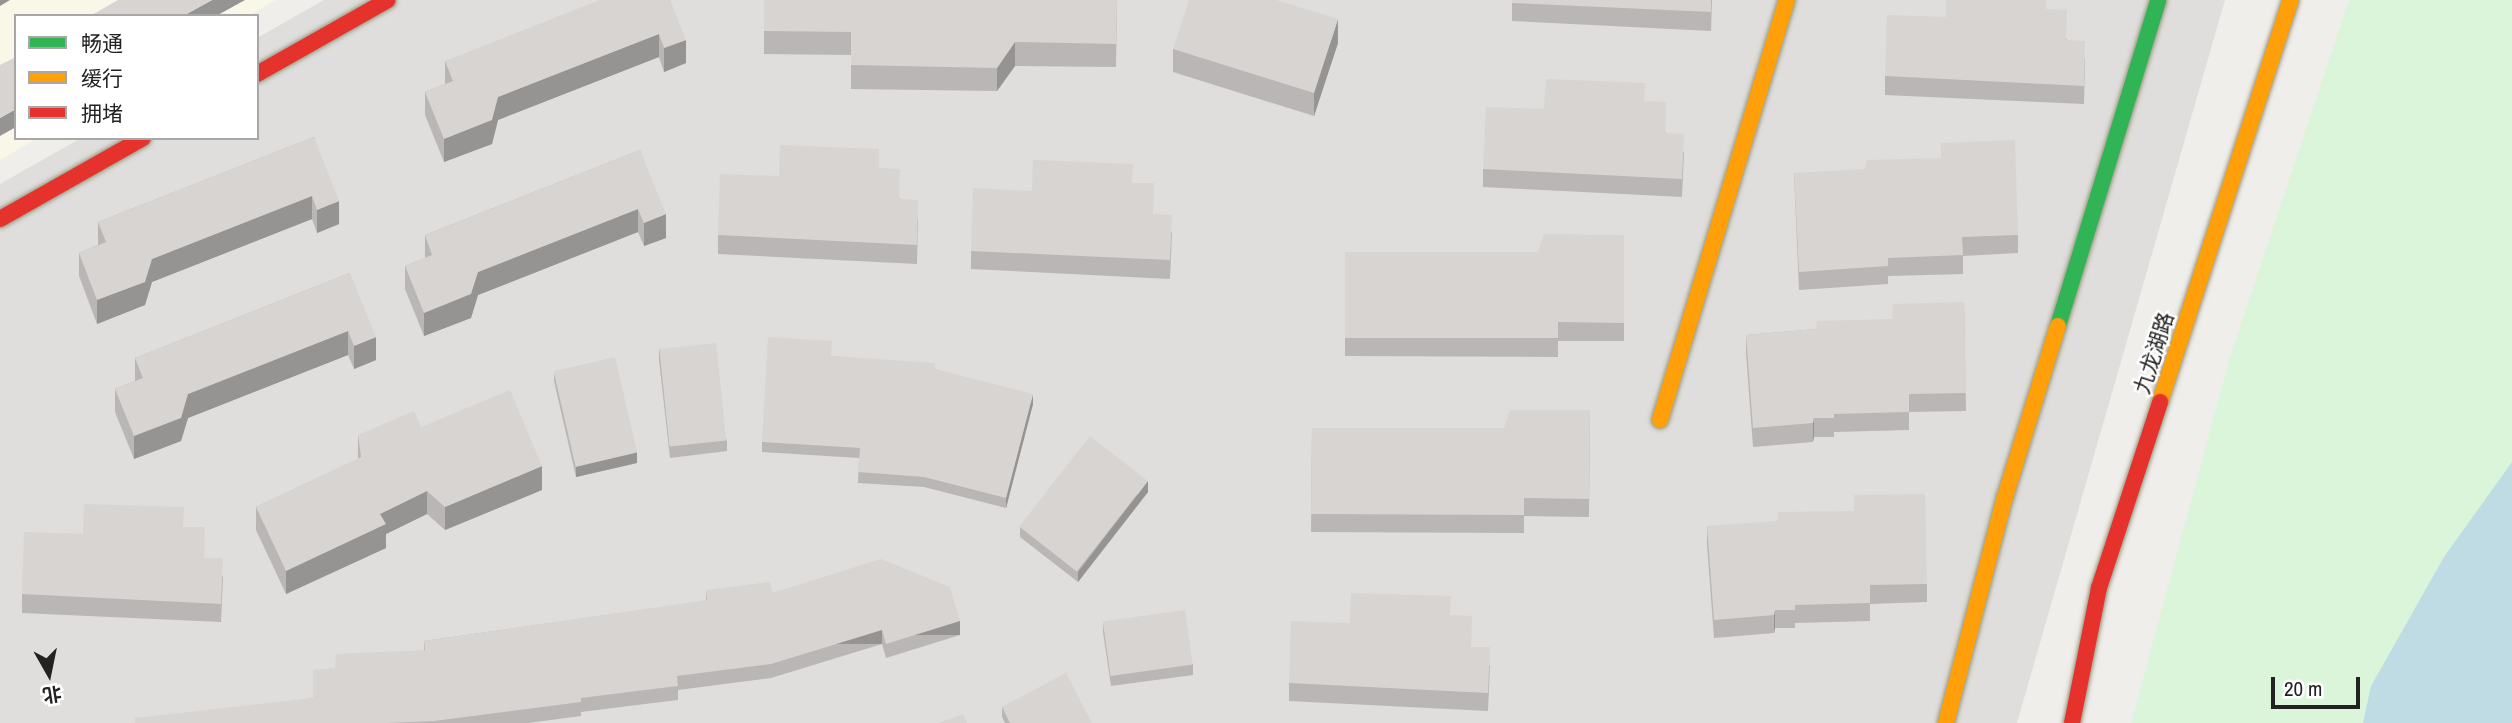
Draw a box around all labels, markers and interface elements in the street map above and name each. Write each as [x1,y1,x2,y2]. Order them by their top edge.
legend [14,14,259,140]
text: 畅通 [81,29,123,58]
text: 缓行 [81,64,123,93]
text: 拥堵 [81,99,123,128]
street label: 九龙湖路 [2129,309,2179,397]
north arrow [14,639,84,709]
scale bar [2274,664,2363,708]
text: 20 m [2284,674,2322,703]
text: 北 [41,680,64,709]

